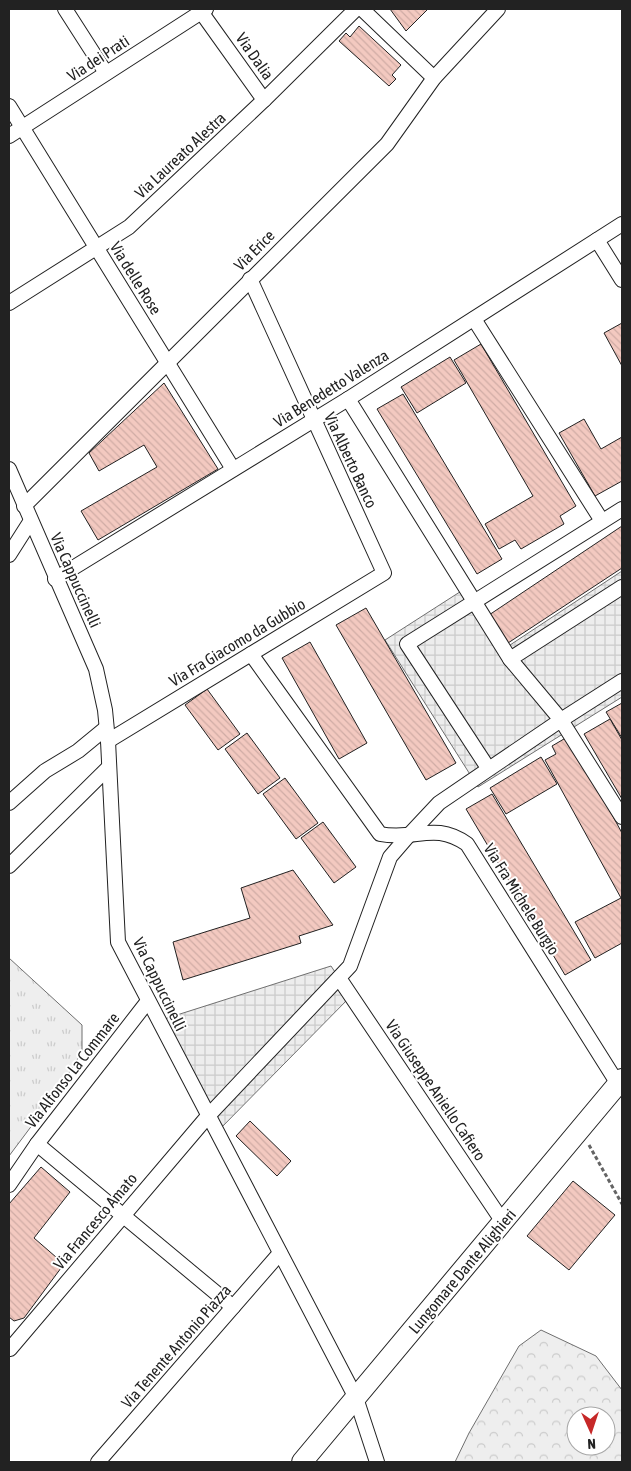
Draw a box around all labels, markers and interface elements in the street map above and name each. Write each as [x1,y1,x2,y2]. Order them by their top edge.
street label: Via Dalia [232,29,278,83]
street label: Via dei Prati [64,31,132,85]
street label: Via Laureato Alestra [131,108,229,202]
street label: Via Erice [230,226,278,274]
street label: Via delle Rose [107,238,165,318]
street label: Via Benedetto Valenza [270,345,392,431]
street label: Via Alberto Banco [321,410,381,510]
street label: Via Cappuccinelli [46,530,105,630]
street label: Via Fra Giacomo da Gubbio [166,594,308,690]
street label: Via Fra Michele Burgio [480,840,564,959]
street label: Via Cappuccinelli [129,934,190,1034]
street label: Via Alfonso La Commare [21,1009,123,1131]
street label: Via Giuseppe Aniello Cafiero [381,1016,490,1164]
street label: Via Francesco Amato [49,1169,141,1273]
street label: Lungomare Dante Alighieri [405,1205,520,1337]
street label: Via Tenente Antonio Piazza [118,1281,234,1411]
north arrow [566,1406,616,1456]
text: N [587,1436,596,1452]

